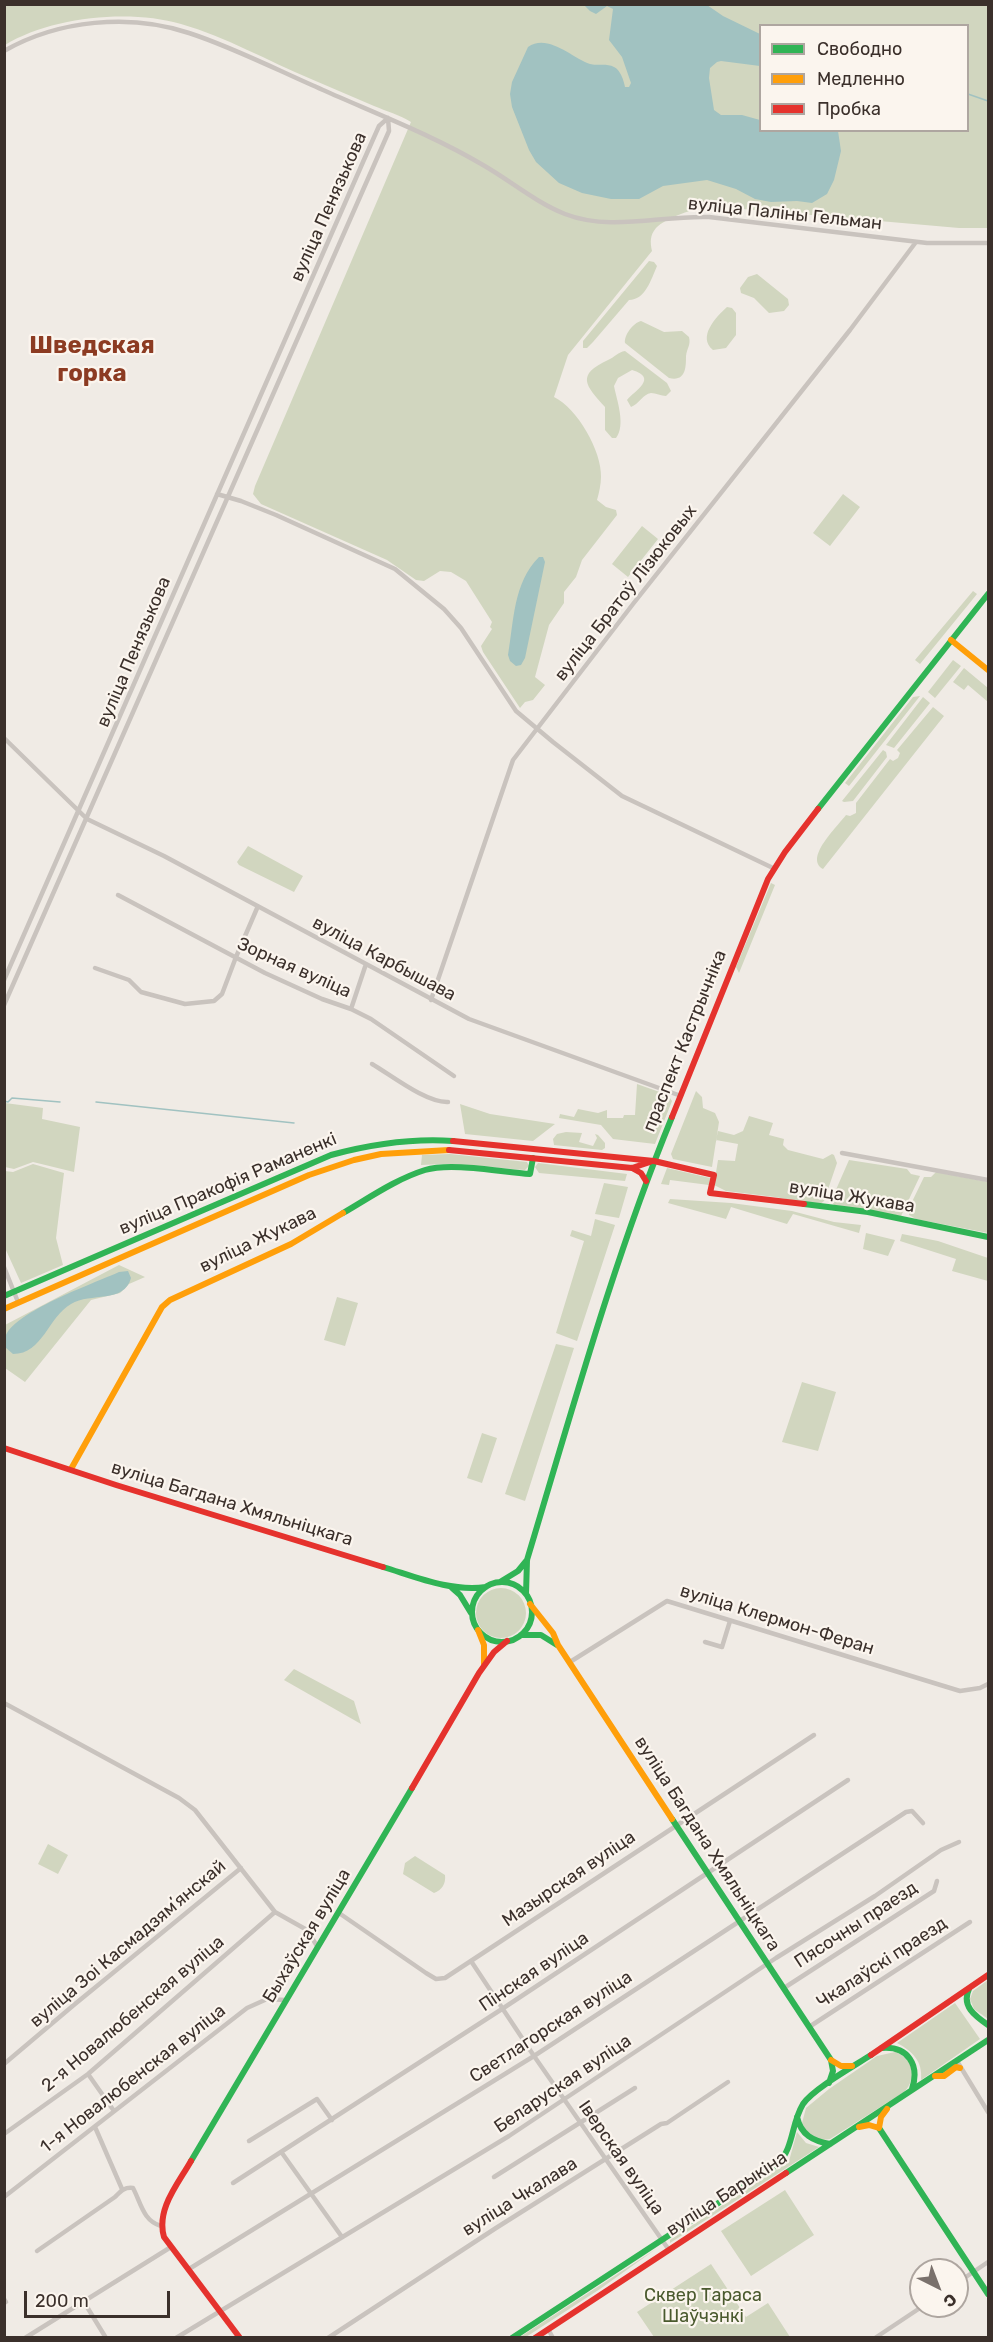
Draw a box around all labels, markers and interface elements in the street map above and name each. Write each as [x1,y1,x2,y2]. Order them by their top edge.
legend [759,24,969,132]
text: Свободно [817,38,902,60]
text: Медленно [817,68,905,90]
text: Пробка [817,98,881,120]
street label: вуліца Пенязькова [286,129,372,285]
street label: вуліца Паліны Гельман [687,193,883,235]
district label: Шведская горка [29,332,155,388]
street label: вуліца Братоў Лізюковых [550,500,702,686]
street label: вуліца Пенязькова [93,574,175,730]
street label: вуліца Карбышава [309,912,459,1006]
street label: Зорная вуліца [234,933,354,1003]
street label: праспект Кастрычніка [639,947,731,1135]
street label: вуліца Пракофія Раманенкі [116,1128,340,1240]
street label: вуліца Жукава [788,1176,916,1218]
street label: вуліца Жукава [196,1202,320,1278]
street label: вуліца Багдана Хмяльніцкага [109,1457,355,1551]
street label: вуліца Клермон-Феран [677,1580,877,1660]
street label: вуліца Багдана Хмяльніцкага [629,1733,785,1955]
street label: Мазырская вуліца [498,1826,640,1932]
street label: вуліца Зоі Касмадзямʼянскай [26,1856,230,2032]
street label: Быхаўская вуліца [258,1865,356,2007]
street label: Пясочны праезд [790,1877,922,1973]
street label: Чкалаўскі праезд [813,1913,951,2013]
street label: Пінская вуліца [475,1927,593,2017]
street label: 2-я Новалюбенская вуліца [37,1931,229,2097]
street label: Светлагорская вуліца [466,1966,636,2088]
street label: 1-я Новалюбенская вуліца [36,2000,230,2158]
street label: Беларуская вуліца [490,2030,636,2138]
street label: Іверская вуліца [573,2097,669,2219]
street label: вуліца Барыкіна [663,2147,791,2241]
street label: вуліца Чкалава [459,2153,581,2241]
north arrow [909,2258,969,2318]
scale bar [27,2279,172,2317]
park label: Сквер Тараса Шаўчэнкі [644,2285,762,2328]
text: С [940,2289,961,2311]
text: 200 m [35,2290,89,2312]

